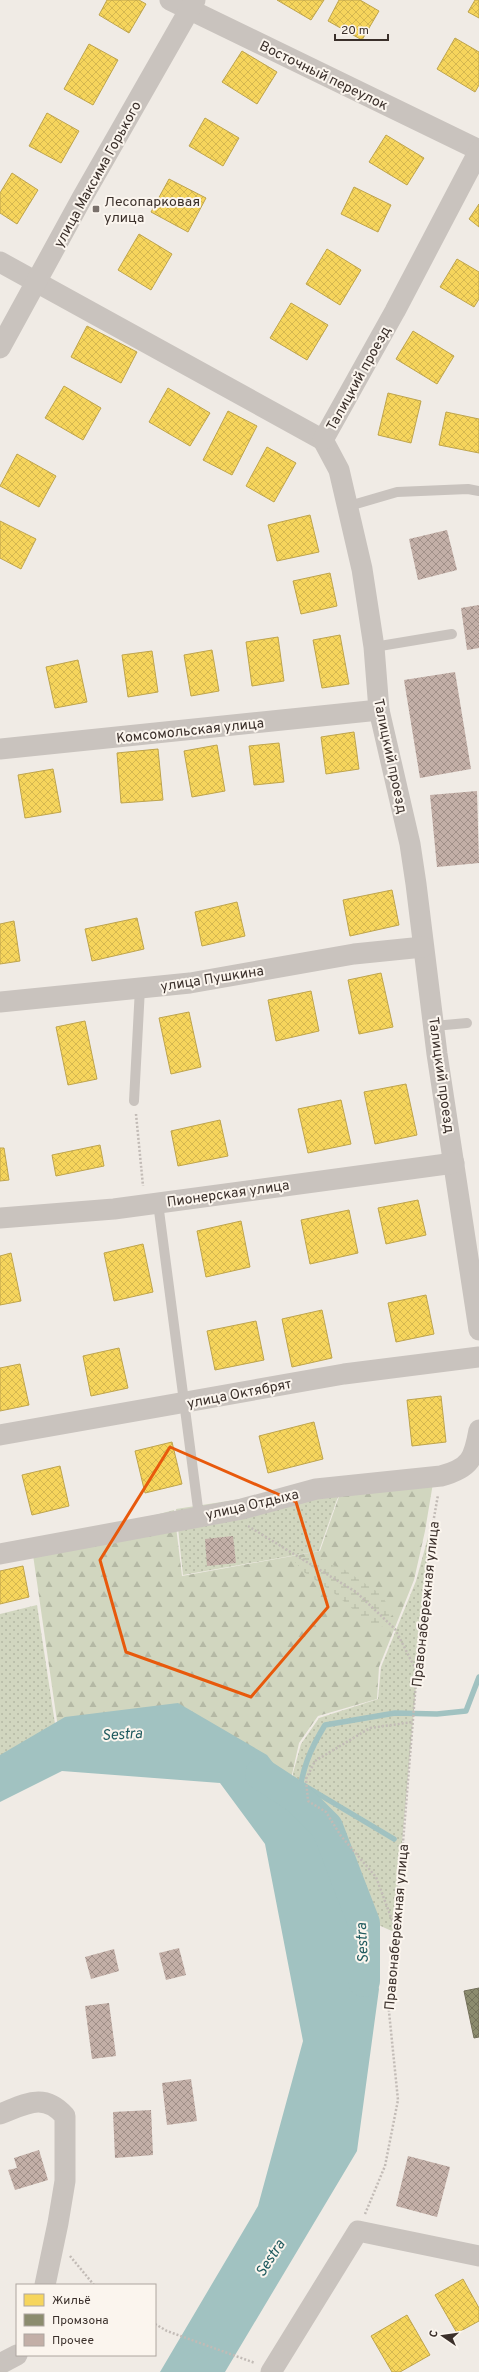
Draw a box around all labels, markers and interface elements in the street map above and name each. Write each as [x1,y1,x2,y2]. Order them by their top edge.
scale bar [335,16,388,42]
text: 20 m [341,23,369,39]
street label: Восточный переулок [256,38,390,115]
street label: улица Максима Горького [51,98,146,251]
place label: Лесопарковая улица [104,194,200,227]
marker: Лесопарковая улица [91,204,101,214]
street label: Талицкий проезд [324,323,395,434]
street label: Талицкий проезд [369,697,410,815]
street label: Комсомольская улица [115,715,265,748]
street label: улица Пушкина [159,963,265,996]
street label: Талицкий проезд [424,1016,457,1134]
street label: Пионерская улица [166,1177,291,1212]
street label: улица Октябрят [186,1376,293,1413]
street label: улица Отдыха [204,1486,301,1524]
street label: Правонабережная улица [409,1520,444,1688]
water label: Sestra [101,1725,143,1746]
street label: Правонабережная улица [382,1843,413,2011]
water label: Sestra [353,1922,374,1964]
water label: Sestra [252,2237,290,2281]
legend [16,2284,156,2356]
text: Жильё [52,2293,91,2309]
text: Промзона [52,2313,109,2329]
north arrow [423,2316,463,2356]
text: С [427,2329,442,2339]
text: Прочее [52,2333,94,2349]

